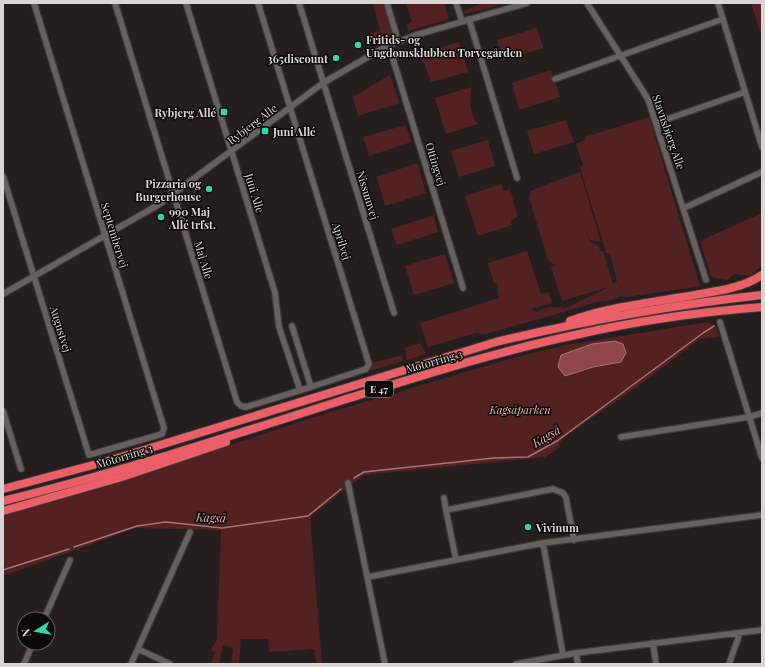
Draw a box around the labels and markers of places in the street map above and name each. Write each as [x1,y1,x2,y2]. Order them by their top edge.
place label: Fritids- og Ungdomsklubben Torvegården [366,32,522,60]
marker: Fritids- og Ungdomsklubben Torvegården [353,40,363,50]
place label: 365discount [267,51,328,66]
marker: 365discount [331,53,341,63]
place label: Rybjerg Allé [155,105,216,120]
marker: Rybjerg Allé [219,107,229,117]
place label: Juni Allé [272,124,316,139]
marker: Juni Allé [260,126,270,136]
place label: Pizzaria og Burgerhouse [135,176,202,204]
marker: Pizzaria og Burgerhouse [204,184,214,194]
place label: 990 Maj Allé trfst. [168,204,216,232]
marker: 990 Maj Allé trfst. [156,212,166,222]
place label: Vivinum [535,520,579,535]
marker: Vivinum [523,522,533,532]

